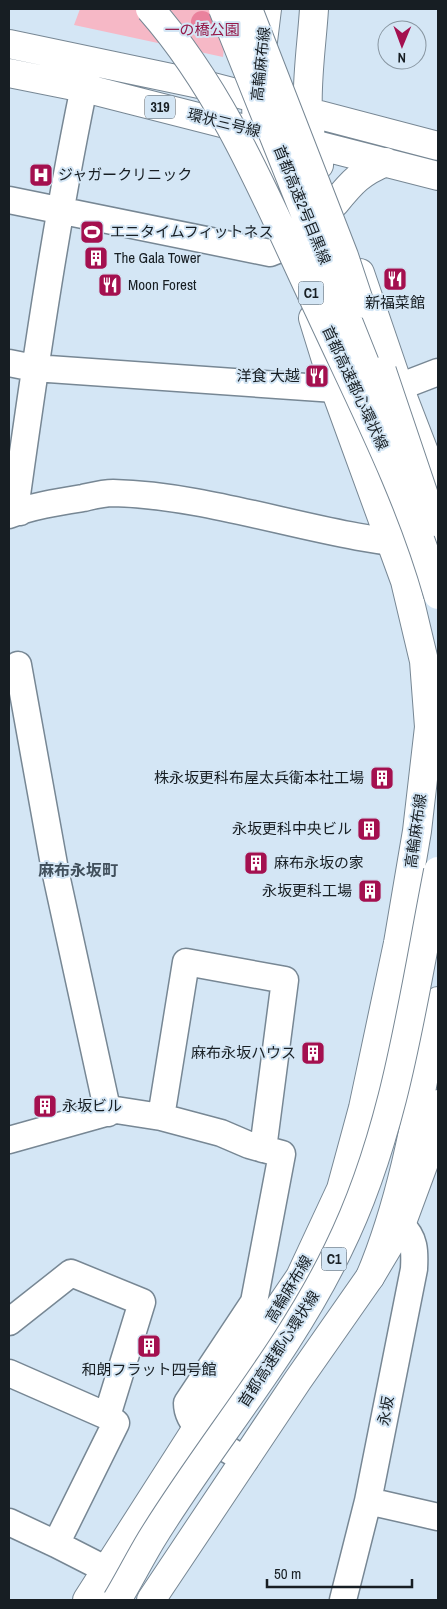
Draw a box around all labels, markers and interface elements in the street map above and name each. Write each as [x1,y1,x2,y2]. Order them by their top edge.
park label: 一の橋公園 [164,19,240,40]
north arrow [377,20,427,70]
street label: 高輪麻布線 [246,26,275,102]
text: N [397,49,406,67]
road number: 319 [145,95,175,118]
street label: 環状三号線 [185,103,263,142]
street label: 首都高速2号目黒線 [269,142,336,268]
hospital icon: ジャガークリニック [28,162,54,188]
place label: ジャガークリニック [58,164,192,185]
sports icon: エニタイムフィットネス [79,219,105,245]
place label: エニタイムフィットネス [110,221,274,242]
building icon: The Gala Tower [83,245,109,271]
place label: The Gala Tower [114,247,201,268]
restaurant icon: 新福菜館 [382,266,408,292]
restaurant icon: Moon Forest [97,272,123,298]
place label: Moon Forest [128,274,197,295]
road number: C1 [298,282,324,304]
place label: 新福菜館 [365,292,425,313]
street label: 首都高速都心環状線 [317,322,393,453]
restaurant icon: 洋食 大越 [304,363,330,389]
place label: 洋食 大越 [237,365,300,386]
building icon: 株永坂更科布屋太兵衛本社工場 [369,765,395,791]
place label: 株永坂更科布屋太兵衛本社工場 [154,767,364,788]
street label: 高輪麻布線 [400,792,431,870]
building icon: 永坂更科中央ビル [356,816,382,842]
place label: 永坂更科中央ビル [232,818,352,839]
building icon: 麻布永坂の家 [243,850,269,876]
place label: 麻布永坂の家 [274,852,364,873]
district label: 麻布永坂町 [38,859,118,881]
building icon: 永坂更科工場 [357,878,383,904]
place label: 永坂更科工場 [262,880,352,901]
building icon: 麻布永坂ハウス [300,1040,326,1066]
place label: 麻布永坂ハウス [191,1042,296,1063]
building icon: 永坂ビル [32,1093,58,1119]
place label: 永坂ビル [62,1095,122,1116]
road number: C1 [322,1248,346,1270]
street label: 高輪麻布線 [260,1251,317,1326]
street label: 首都高速都心環状線 [233,1286,324,1411]
building icon: 和朗フラット四号館 [136,1333,162,1359]
place label: 和朗フラット四号館 [81,1359,217,1380]
street label: 永坂 [373,1394,398,1427]
scale bar [267,1556,412,1588]
text: 50 m [274,1563,301,1584]

